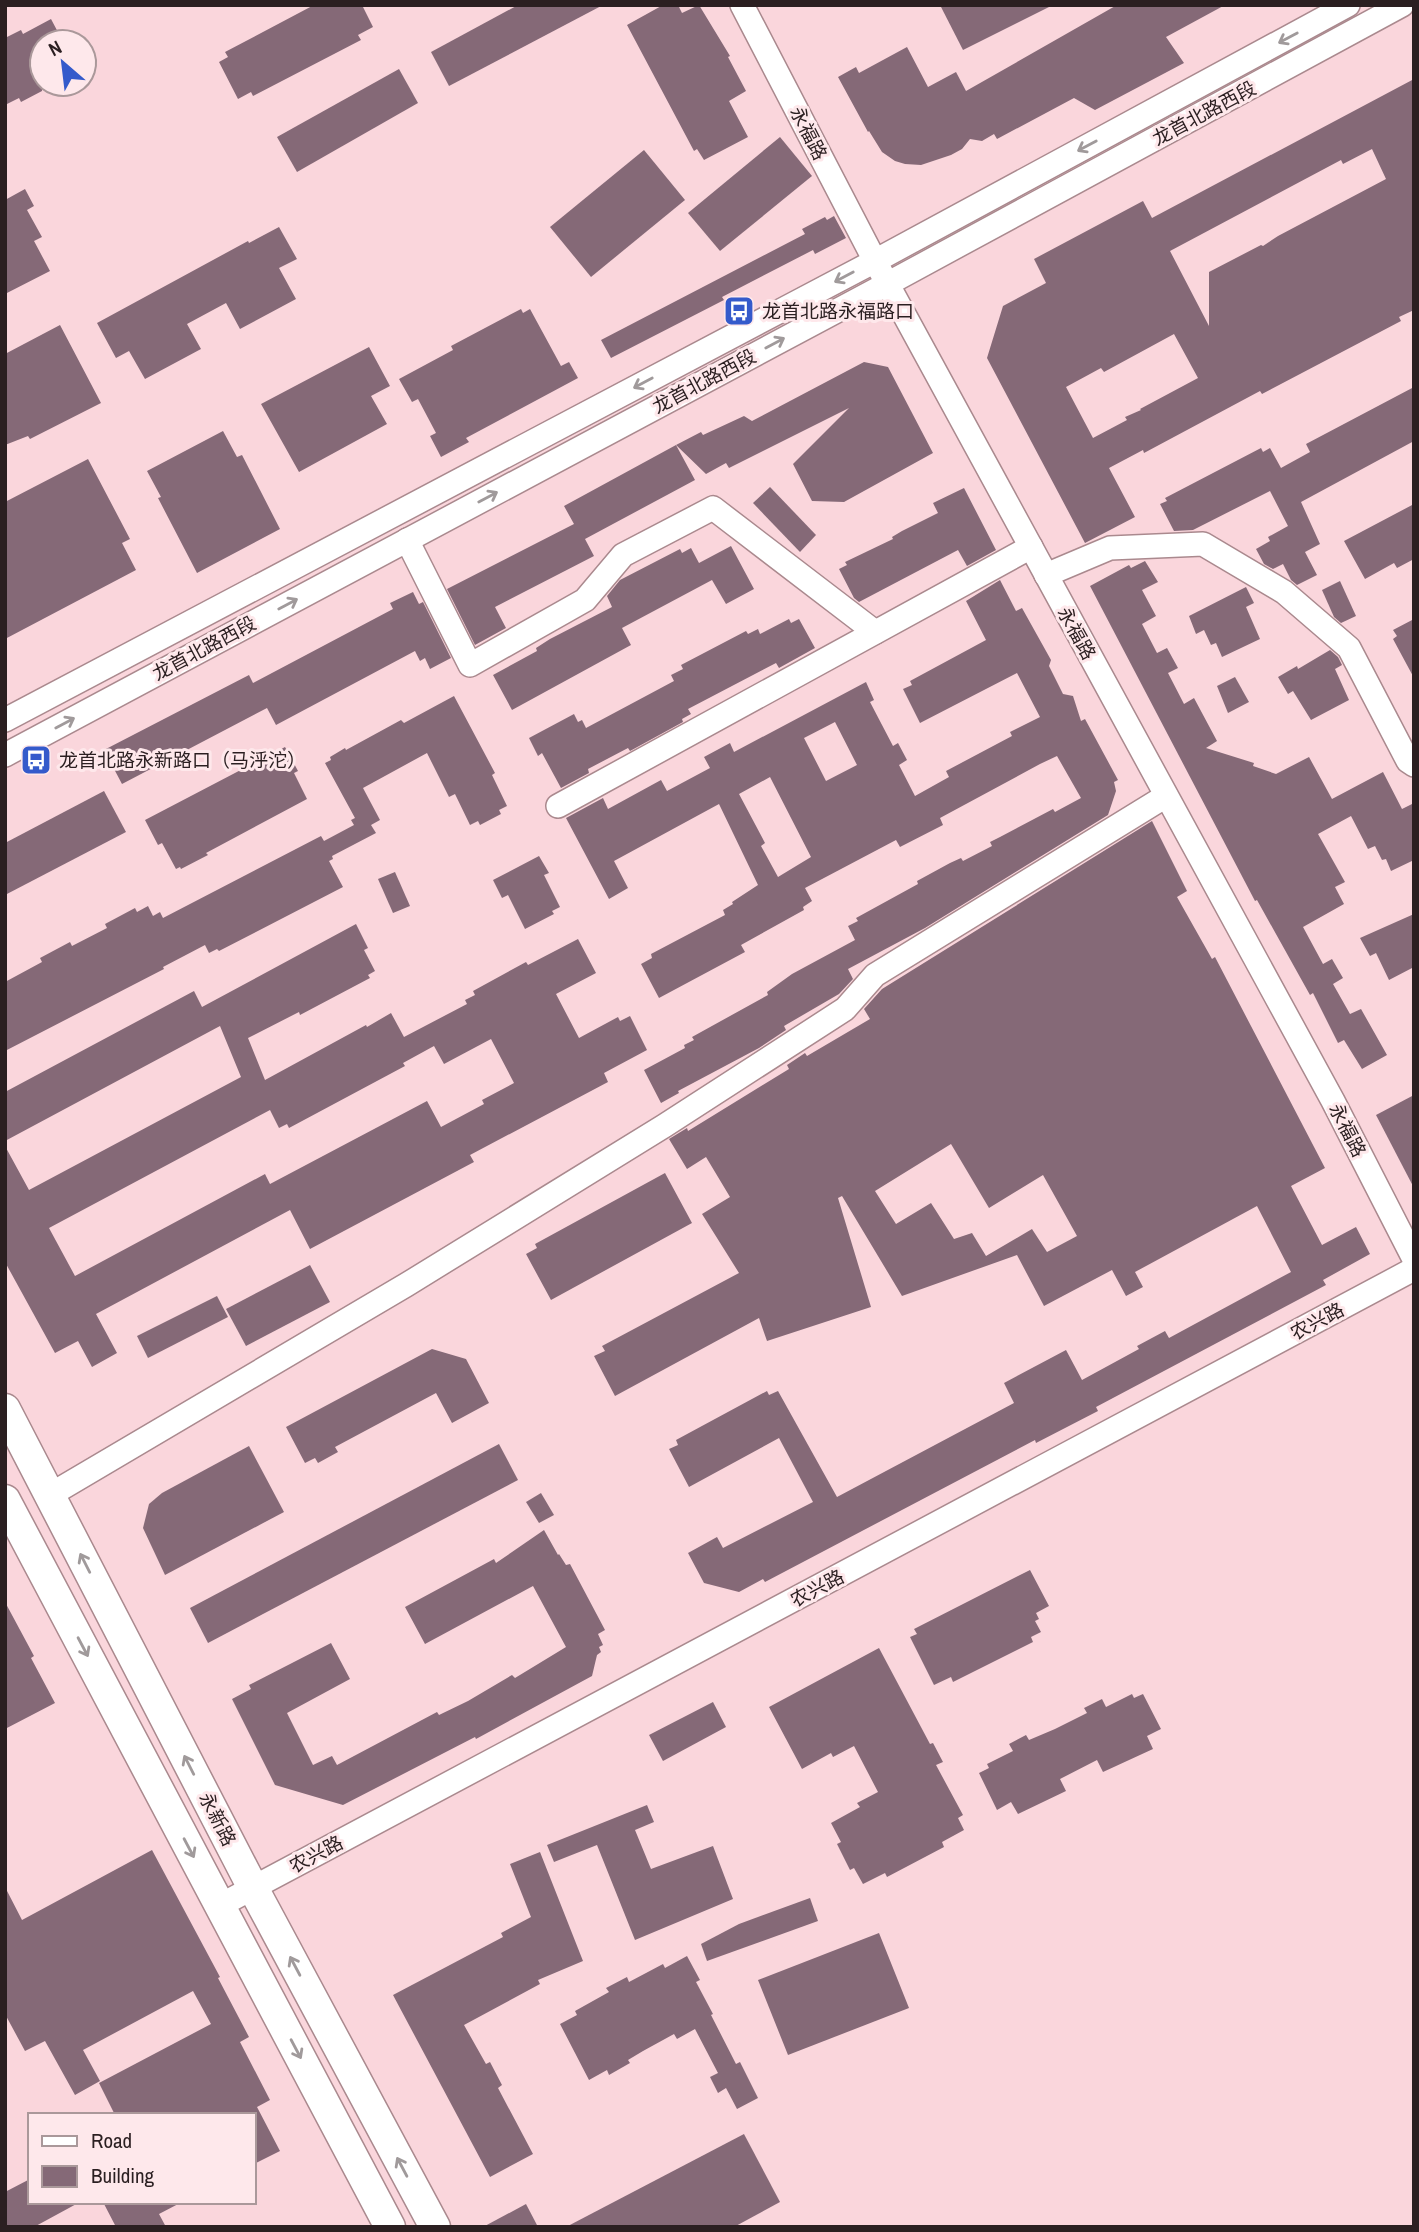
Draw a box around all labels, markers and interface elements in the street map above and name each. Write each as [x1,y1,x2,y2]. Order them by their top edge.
north arrow [28,28,98,98]
one-way arrow [1278,31,1298,45]
text: N [44,34,66,62]
street label: 龙首北路西段 [1148,75,1260,151]
street label: 永福路 [784,102,834,164]
one-way arrow [1078,139,1098,153]
one-way arrow [834,270,855,284]
bus stop icon: 龙首北路永福路口 [722,294,756,328]
place label: 龙首北路永福路口 [762,298,914,324]
one-way arrow [765,336,785,350]
street label: 龙首北路西段 [648,343,760,419]
one-way arrow [633,377,654,390]
one-way arrow [478,489,498,503]
one-way arrow [277,597,298,610]
street label: 永福路 [1052,602,1102,664]
street label: 龙首北路西段 [148,610,260,686]
one-way arrow [55,715,75,729]
bus stop icon: 龙首北路永新路口（马泘沱） [19,743,53,777]
place label: 龙首北路永新路口（马泘沱） [59,747,306,773]
street label: 永福路 [1323,1099,1373,1161]
street label: 农兴路 [1286,1296,1348,1346]
one-way arrow [77,1553,91,1573]
street label: 农兴路 [786,1563,848,1613]
one-way arrow [76,1636,90,1657]
one-way arrow [182,1755,196,1775]
street label: 永新路 [193,1788,243,1850]
street label: 农兴路 [285,1829,347,1879]
one-way arrow [183,1837,196,1858]
one-way arrow [288,1956,301,1977]
one-way arrow [289,2038,303,2059]
legend [28,2113,256,2204]
text: Road [91,2126,132,2155]
one-way arrow [395,2157,409,2177]
text: Building [91,2161,155,2190]

